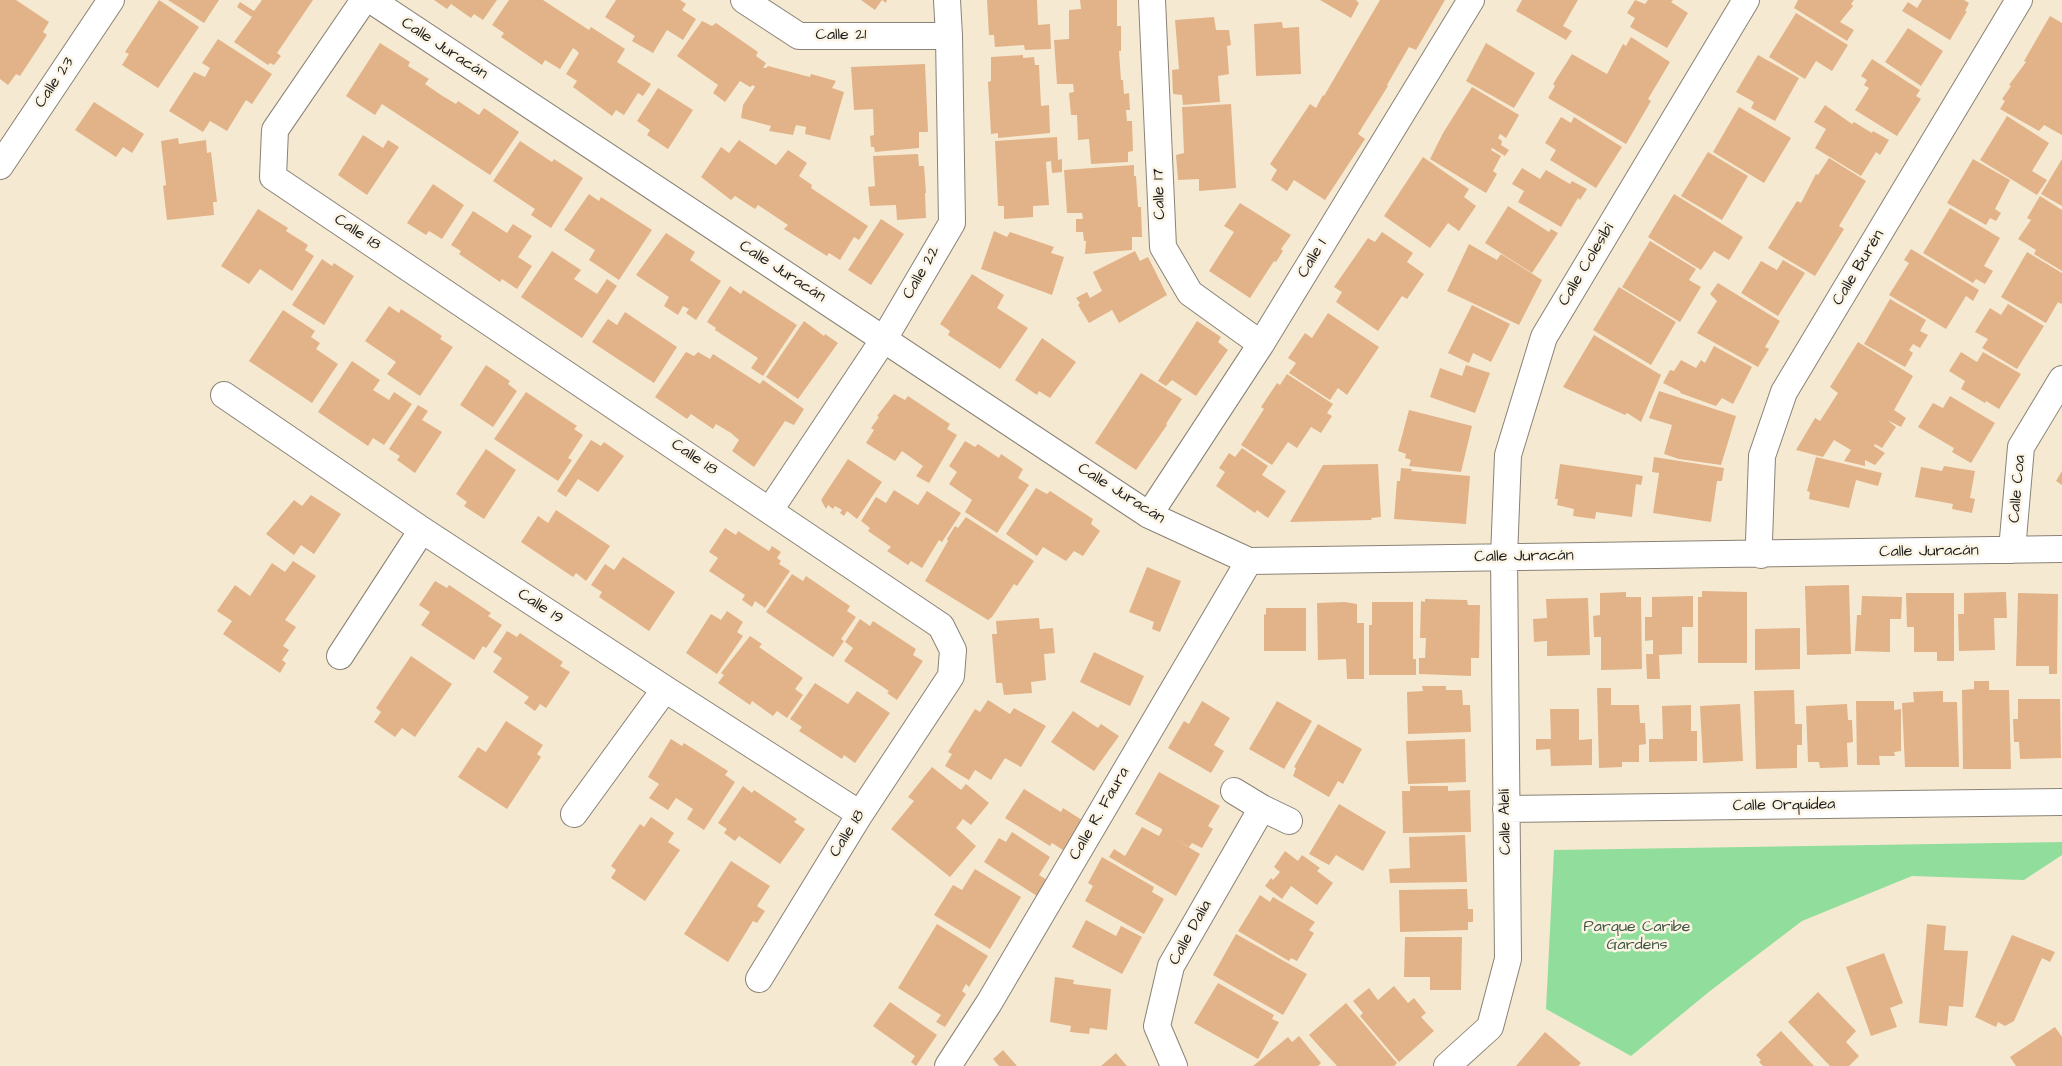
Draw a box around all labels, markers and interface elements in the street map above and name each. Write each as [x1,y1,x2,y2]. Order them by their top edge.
street label: Calle Juracán [397,14,491,84]
street label: Calle 21 [816,26,866,46]
street label: Calle 23 [31,54,79,112]
street label: Calle 17 [1150,168,1170,220]
street label: Calle 18 [330,211,384,255]
street label: Calle Colesibí [1555,220,1619,310]
street label: Calle Burén [1829,227,1889,309]
street label: Calle 1 [1294,236,1332,282]
street label: Calle Juracán [735,237,829,307]
street label: Calle 22 [899,243,945,303]
street label: Calle 18 [667,436,721,480]
street label: Calle Coa [2005,454,2031,524]
street label: Calle Juracán [1074,460,1168,528]
street label: Calle Juracán [1879,542,1979,562]
street label: Calle Juracán [1474,547,1574,567]
street label: Calle 19 [514,585,566,629]
street label: Calle R. Faura [1066,764,1134,864]
street label: Calle Alelí [1496,789,1516,855]
street label: Calle Orquídea [1732,796,1836,816]
street label: Calle 18 [826,807,870,861]
street label: Calle Dalia [1165,897,1217,969]
park label: Parque Caribe Gardens [1584,918,1690,956]

